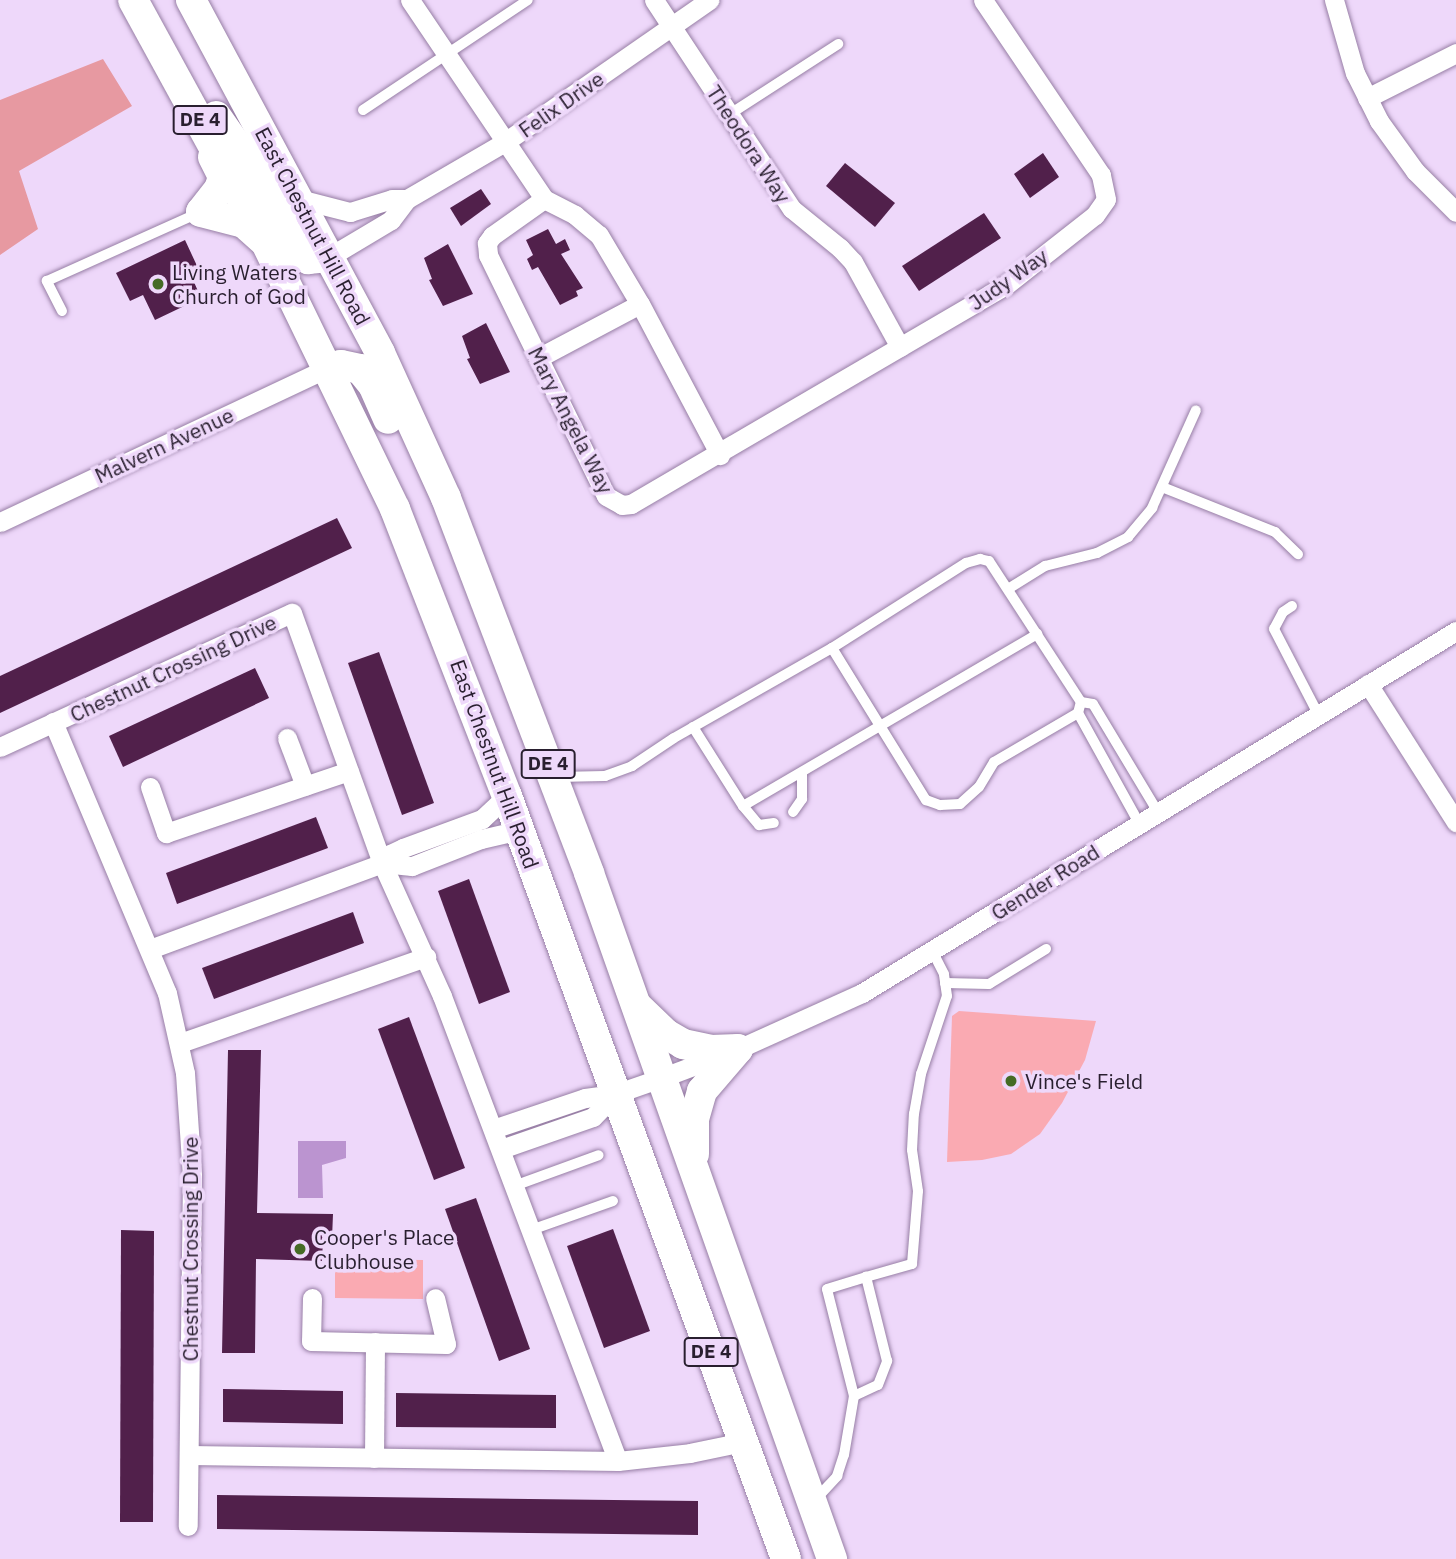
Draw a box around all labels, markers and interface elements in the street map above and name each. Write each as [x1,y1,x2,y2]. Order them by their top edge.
street label: Felix Drive [514,66,608,142]
street label: Theodora Way [702,81,796,207]
road number: DE 4 [172,104,228,136]
street label: East Chestnut Hill Road [250,123,376,329]
street label: Judy Way [964,243,1052,315]
place label: Living Waters Church of God [172,259,306,309]
marker: Living Waters Church of God [150,276,166,292]
street label: Mary Angela Way [523,342,619,498]
street label: Malvern Avenue [91,402,237,488]
street label: Chestnut Crossing Drive [66,609,280,727]
street label: East Chestnut Hill Road [445,656,545,872]
road number: DE 4 [520,748,576,779]
street label: Gender Road [986,839,1104,925]
place label: Vince's Field [1025,1068,1143,1094]
marker: Vince's Field [1003,1073,1019,1089]
street label: Chestnut Crossing Drive [177,1137,203,1361]
place label: Cooper's Place Clubhouse [314,1224,454,1274]
marker: Cooper's Place Clubhouse [292,1241,308,1257]
road number: DE 4 [683,1336,739,1368]

